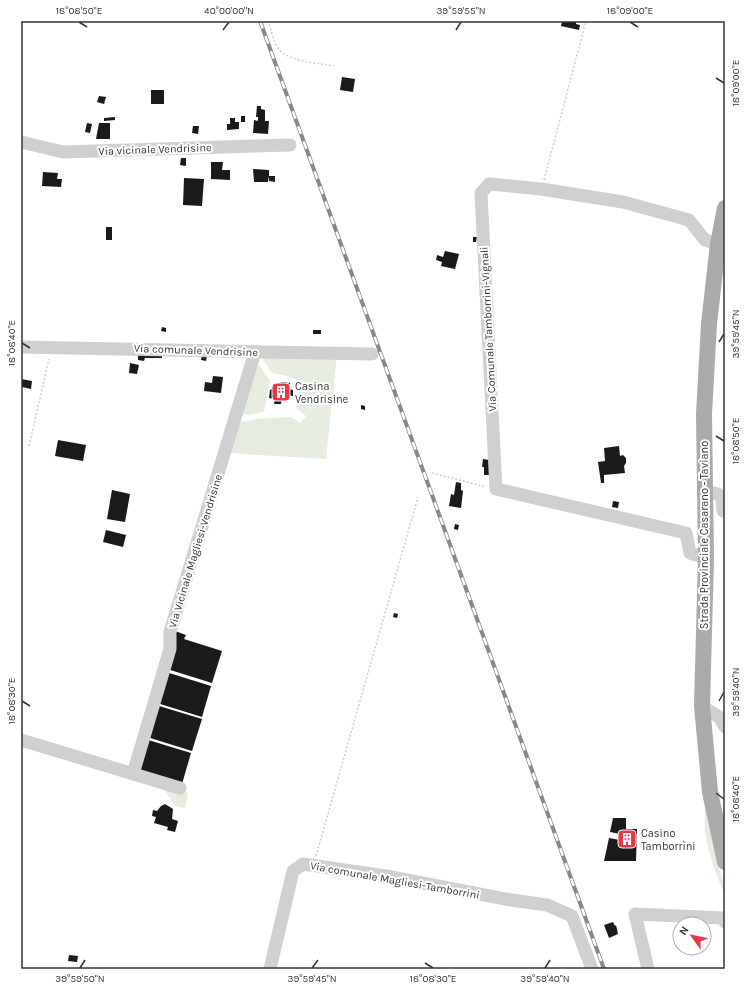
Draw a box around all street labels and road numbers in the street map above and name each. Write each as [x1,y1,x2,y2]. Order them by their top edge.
street label: Via vicinale Vendrisine [98,141,212,158]
street label: Via Comunale Tamborrini-Vignali [478,246,499,412]
street label: Via comunale Vendrisine [134,342,259,359]
street label: Strada Provinciale Casarano - Taviano [698,441,711,629]
street label: Via Vicinale Magliesi-Vendrisine [166,472,225,630]
street label: Via comunale Magliesi-Tamborrini [309,859,481,902]

